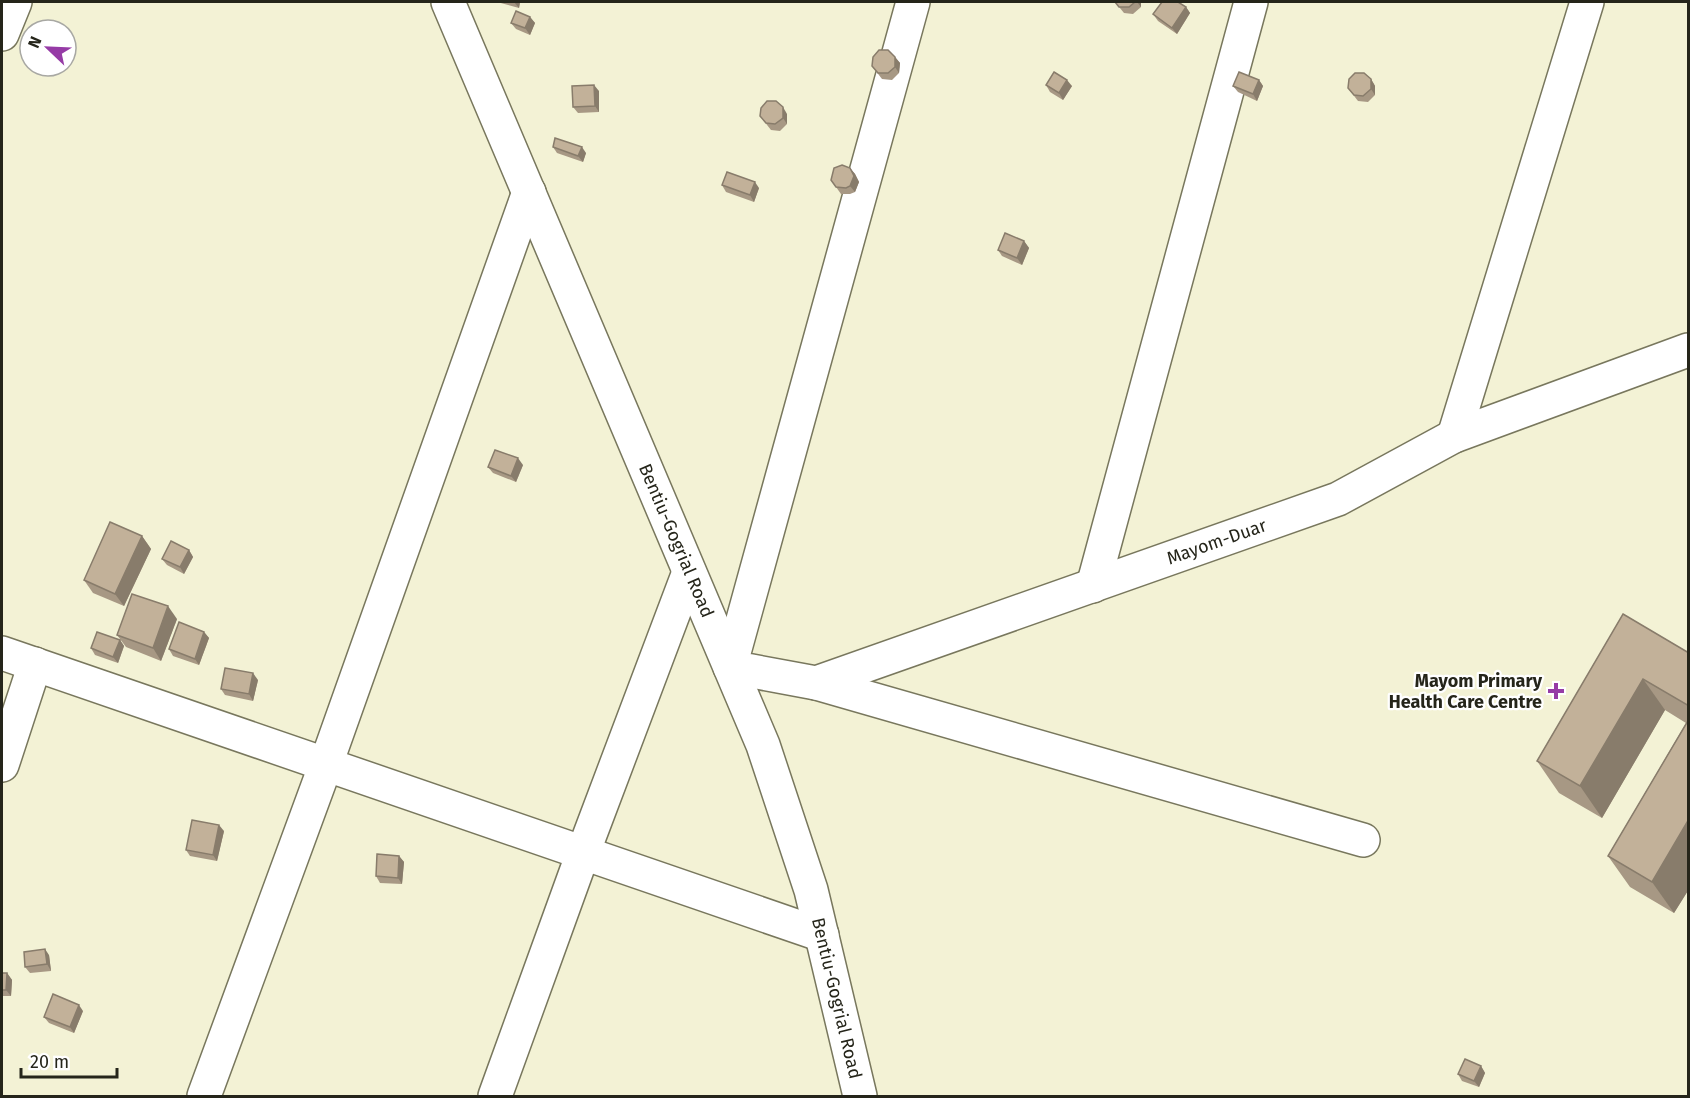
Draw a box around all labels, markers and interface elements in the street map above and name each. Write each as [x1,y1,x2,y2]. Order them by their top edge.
north arrow [18,18,78,78]
text: N [24,34,45,51]
street label: Bentiu-Gogrial Road [634,460,719,621]
street label: Mayom-Duar [1164,514,1270,570]
place label: Mayom Primary Health Care Centre [1389,670,1543,713]
marker: Mayom Primary Health Care Centre [1547,682,1565,700]
street label: Bentiu-Gogrial Road [807,915,867,1081]
scale bar [21,1041,117,1079]
text: 20 m [30,1051,69,1073]

